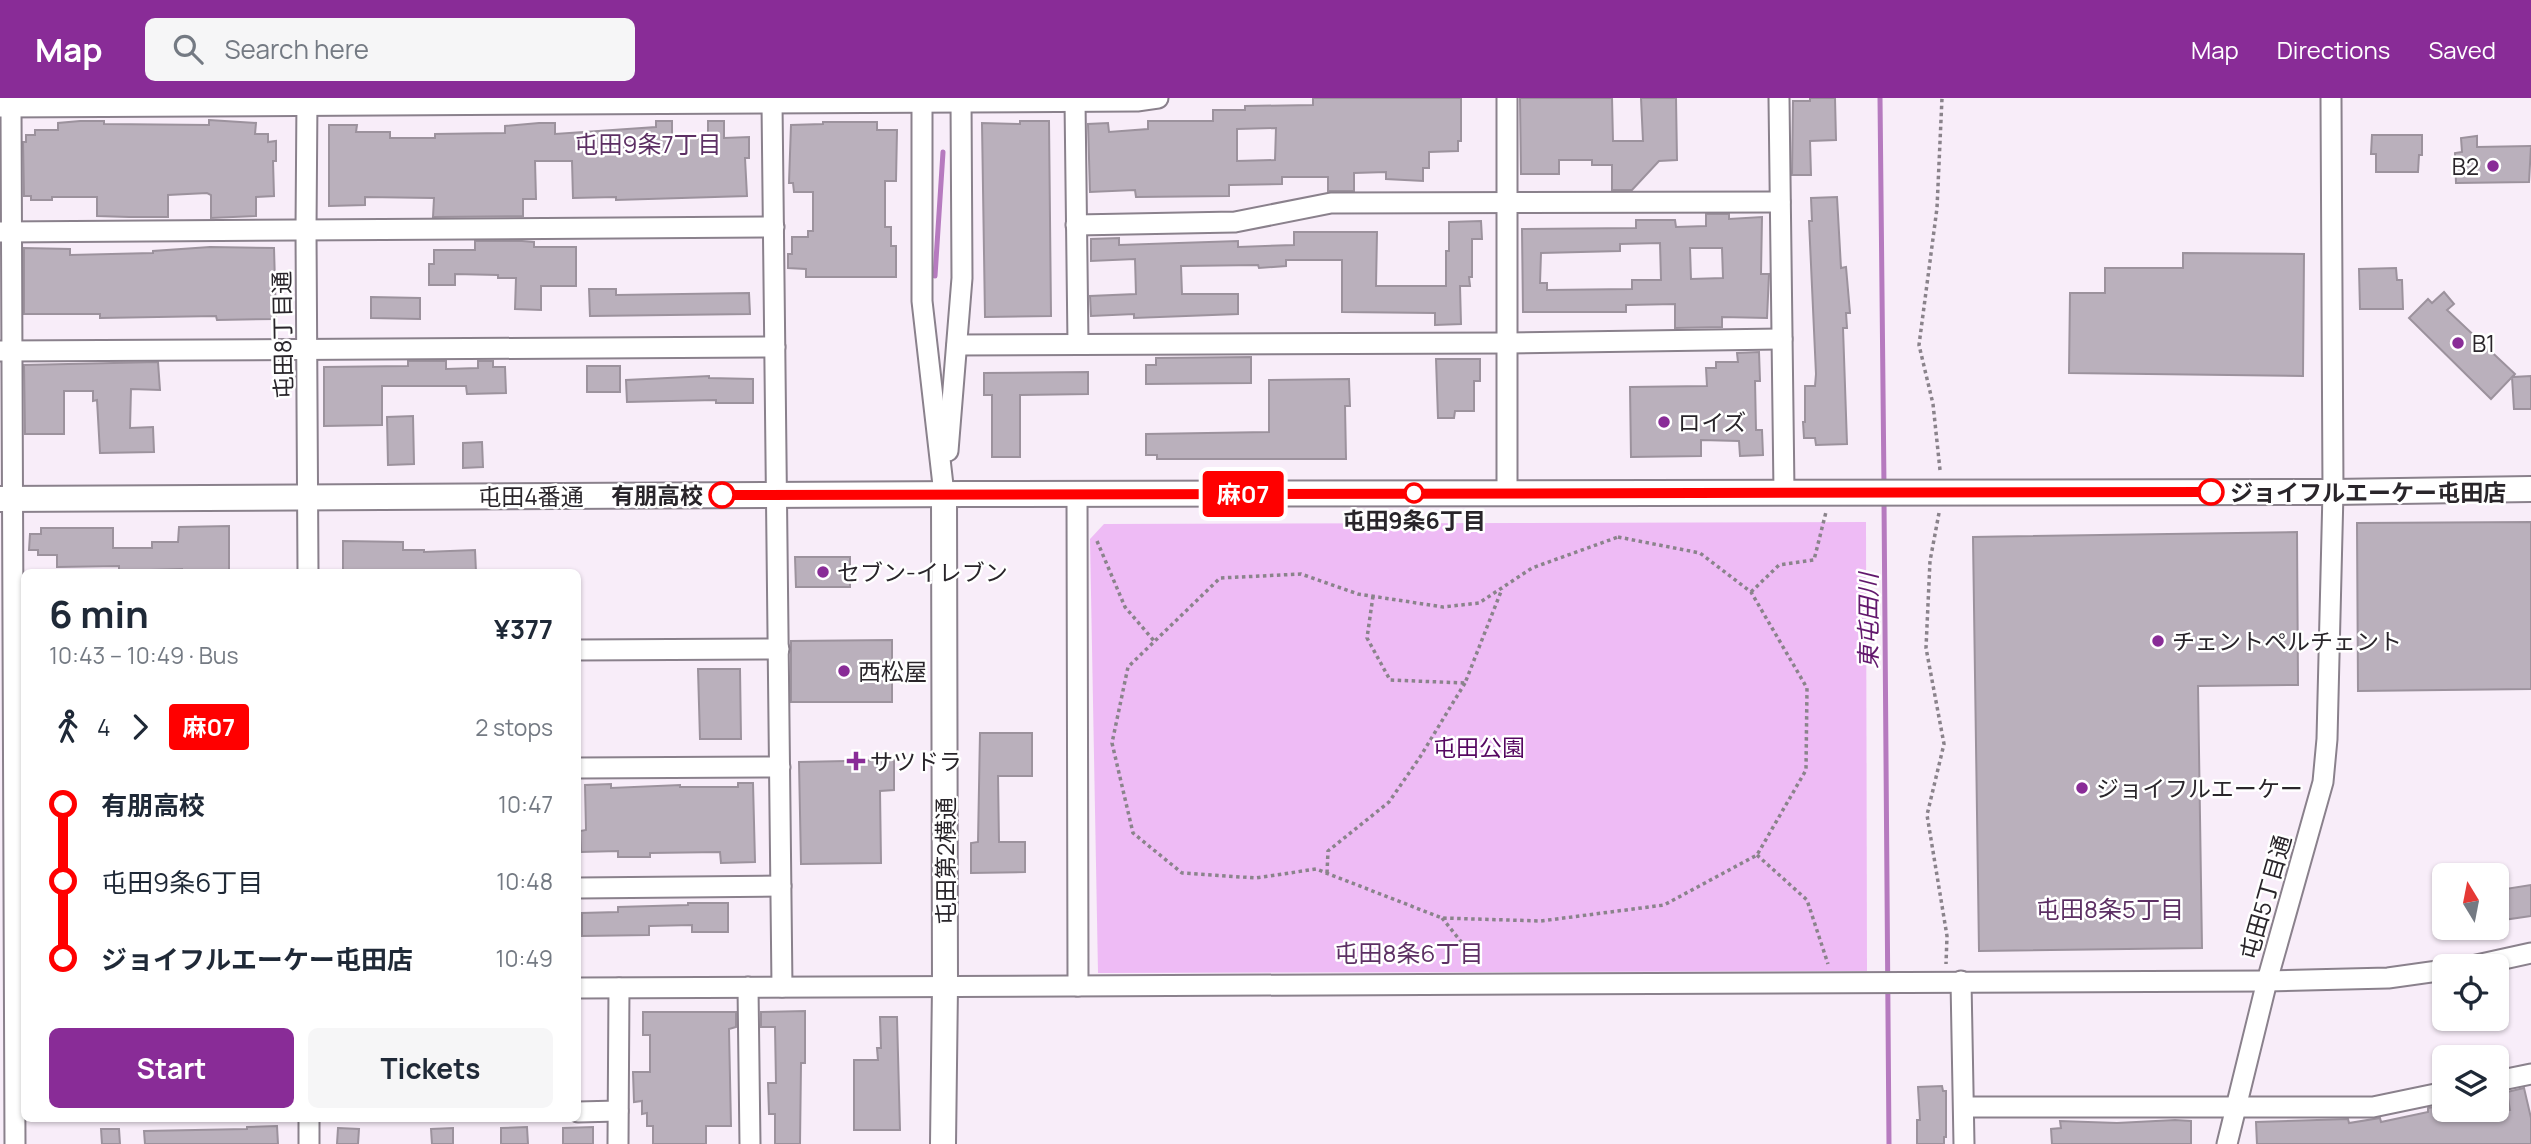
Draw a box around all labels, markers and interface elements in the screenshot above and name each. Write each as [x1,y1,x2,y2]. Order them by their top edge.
search box [145,18,635,81]
text: Map [35,27,103,72]
icon: search [169,30,207,68]
text: Search here [225,31,369,67]
text: Map [2191,33,2239,66]
text: Directions [2277,33,2390,66]
text: Saved [2428,33,2496,66]
district label: 屯田9条7丁目 [575,127,721,160]
place label: B2 [2452,150,2479,182]
marker: B2 [2485,158,2501,174]
street label: 屯田8丁目通 [265,271,299,399]
place label: B1 [2472,327,2495,359]
marker: B1 [2450,335,2466,351]
place label: ロイズ [1678,406,1746,438]
marker: ロイズ [1656,414,1672,430]
line badge: 麻07 [1203,471,1283,517]
place label: ジョイフルエーケー屯田店 [2230,476,2506,508]
text: 麻07 [1217,477,1269,510]
place label: 有朋高校 [611,479,703,511]
marker: ジョイフルエーケー屯田店 [2198,479,2224,505]
street label: 屯田4番通 [478,480,584,512]
marker: 有朋高校 [709,482,735,508]
marker: 屯田9条6丁目 [1404,483,1424,503]
place label: 屯田9条6丁目 [1342,504,1486,536]
place label: セブン-イレブン [837,556,1008,588]
marker: セブン-イレブン [815,564,831,580]
water label: 東屯田川 [1851,570,1884,669]
text: 6 min [49,587,149,639]
text: ¥377 [494,611,553,647]
place label: チェントペルチェント [2172,625,2402,657]
marker: チェントペルチェント [2150,633,2166,649]
text: 10:43 – 10:49 · Bus [49,639,239,671]
place label: 西松屋 [858,655,927,687]
marker: 西松屋 [836,663,852,679]
icon: walk [49,708,87,746]
icon: forward [121,708,159,746]
text: 麻07 [183,710,235,743]
text: 4 [97,711,111,743]
text: 2 stops [475,711,553,743]
park label: 屯田公園 [1433,731,1525,763]
place label: サツドラ [870,745,962,777]
marker: サツドラ [848,753,864,769]
place label: ジョイフルエーケー [2096,772,2303,804]
marker: ジョイフルエーケー [2074,780,2090,796]
text: 有朋高校 [101,787,205,823]
text: 10:47 [498,788,553,820]
street label: 屯田第2横通 [929,797,961,925]
street label: 屯田5丁目通 [2232,831,2298,963]
north arrow [2432,863,2510,940]
map controls [2432,863,2509,1122]
text: 屯田9条6丁目 [101,864,263,900]
text: 10:48 [496,865,553,897]
district label: 屯田8条5丁目 [2036,892,2184,925]
district label: 屯田8条6丁目 [1335,936,1483,969]
text: ジョイフルエーケー屯田店 [101,941,413,977]
text: 10:49 [496,942,553,974]
button: locate [2432,954,2509,1031]
button: Start [49,1028,294,1108]
button: Tickets [308,1028,553,1108]
button: layers [2432,1045,2509,1122]

